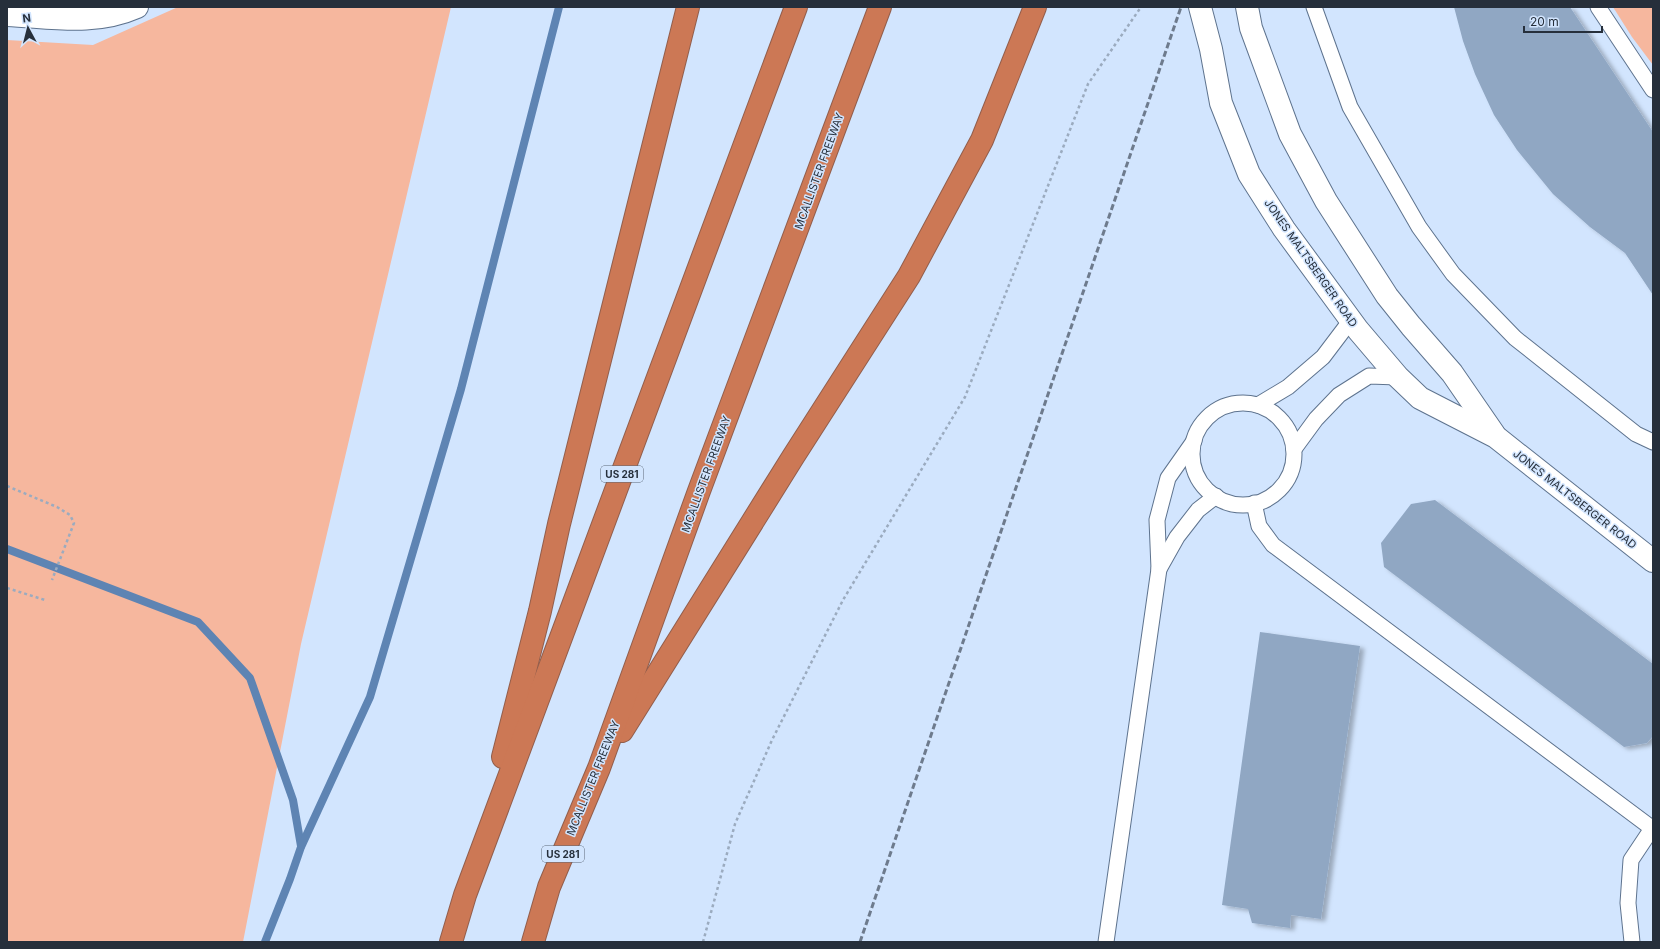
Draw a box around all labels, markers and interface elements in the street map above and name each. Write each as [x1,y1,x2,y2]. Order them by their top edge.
north arrow [8,8,48,48]
scale bar [1524,8,1602,34]
text: N [22,11,32,26]
text: 20 m [1530,14,1559,29]
street label: MCALLISTER FREEWAY [791,110,847,231]
street label: JONES MALTSBERGER ROAD [1261,196,1361,330]
street label: MCALLISTER FREEWAY [678,413,734,534]
street label: JONES MALTSBERGER ROAD [1510,446,1640,552]
road number: US 281 [601,466,643,482]
street label: MCALLISTER FREEWAY [563,718,623,838]
road number: US 281 [542,846,584,862]

